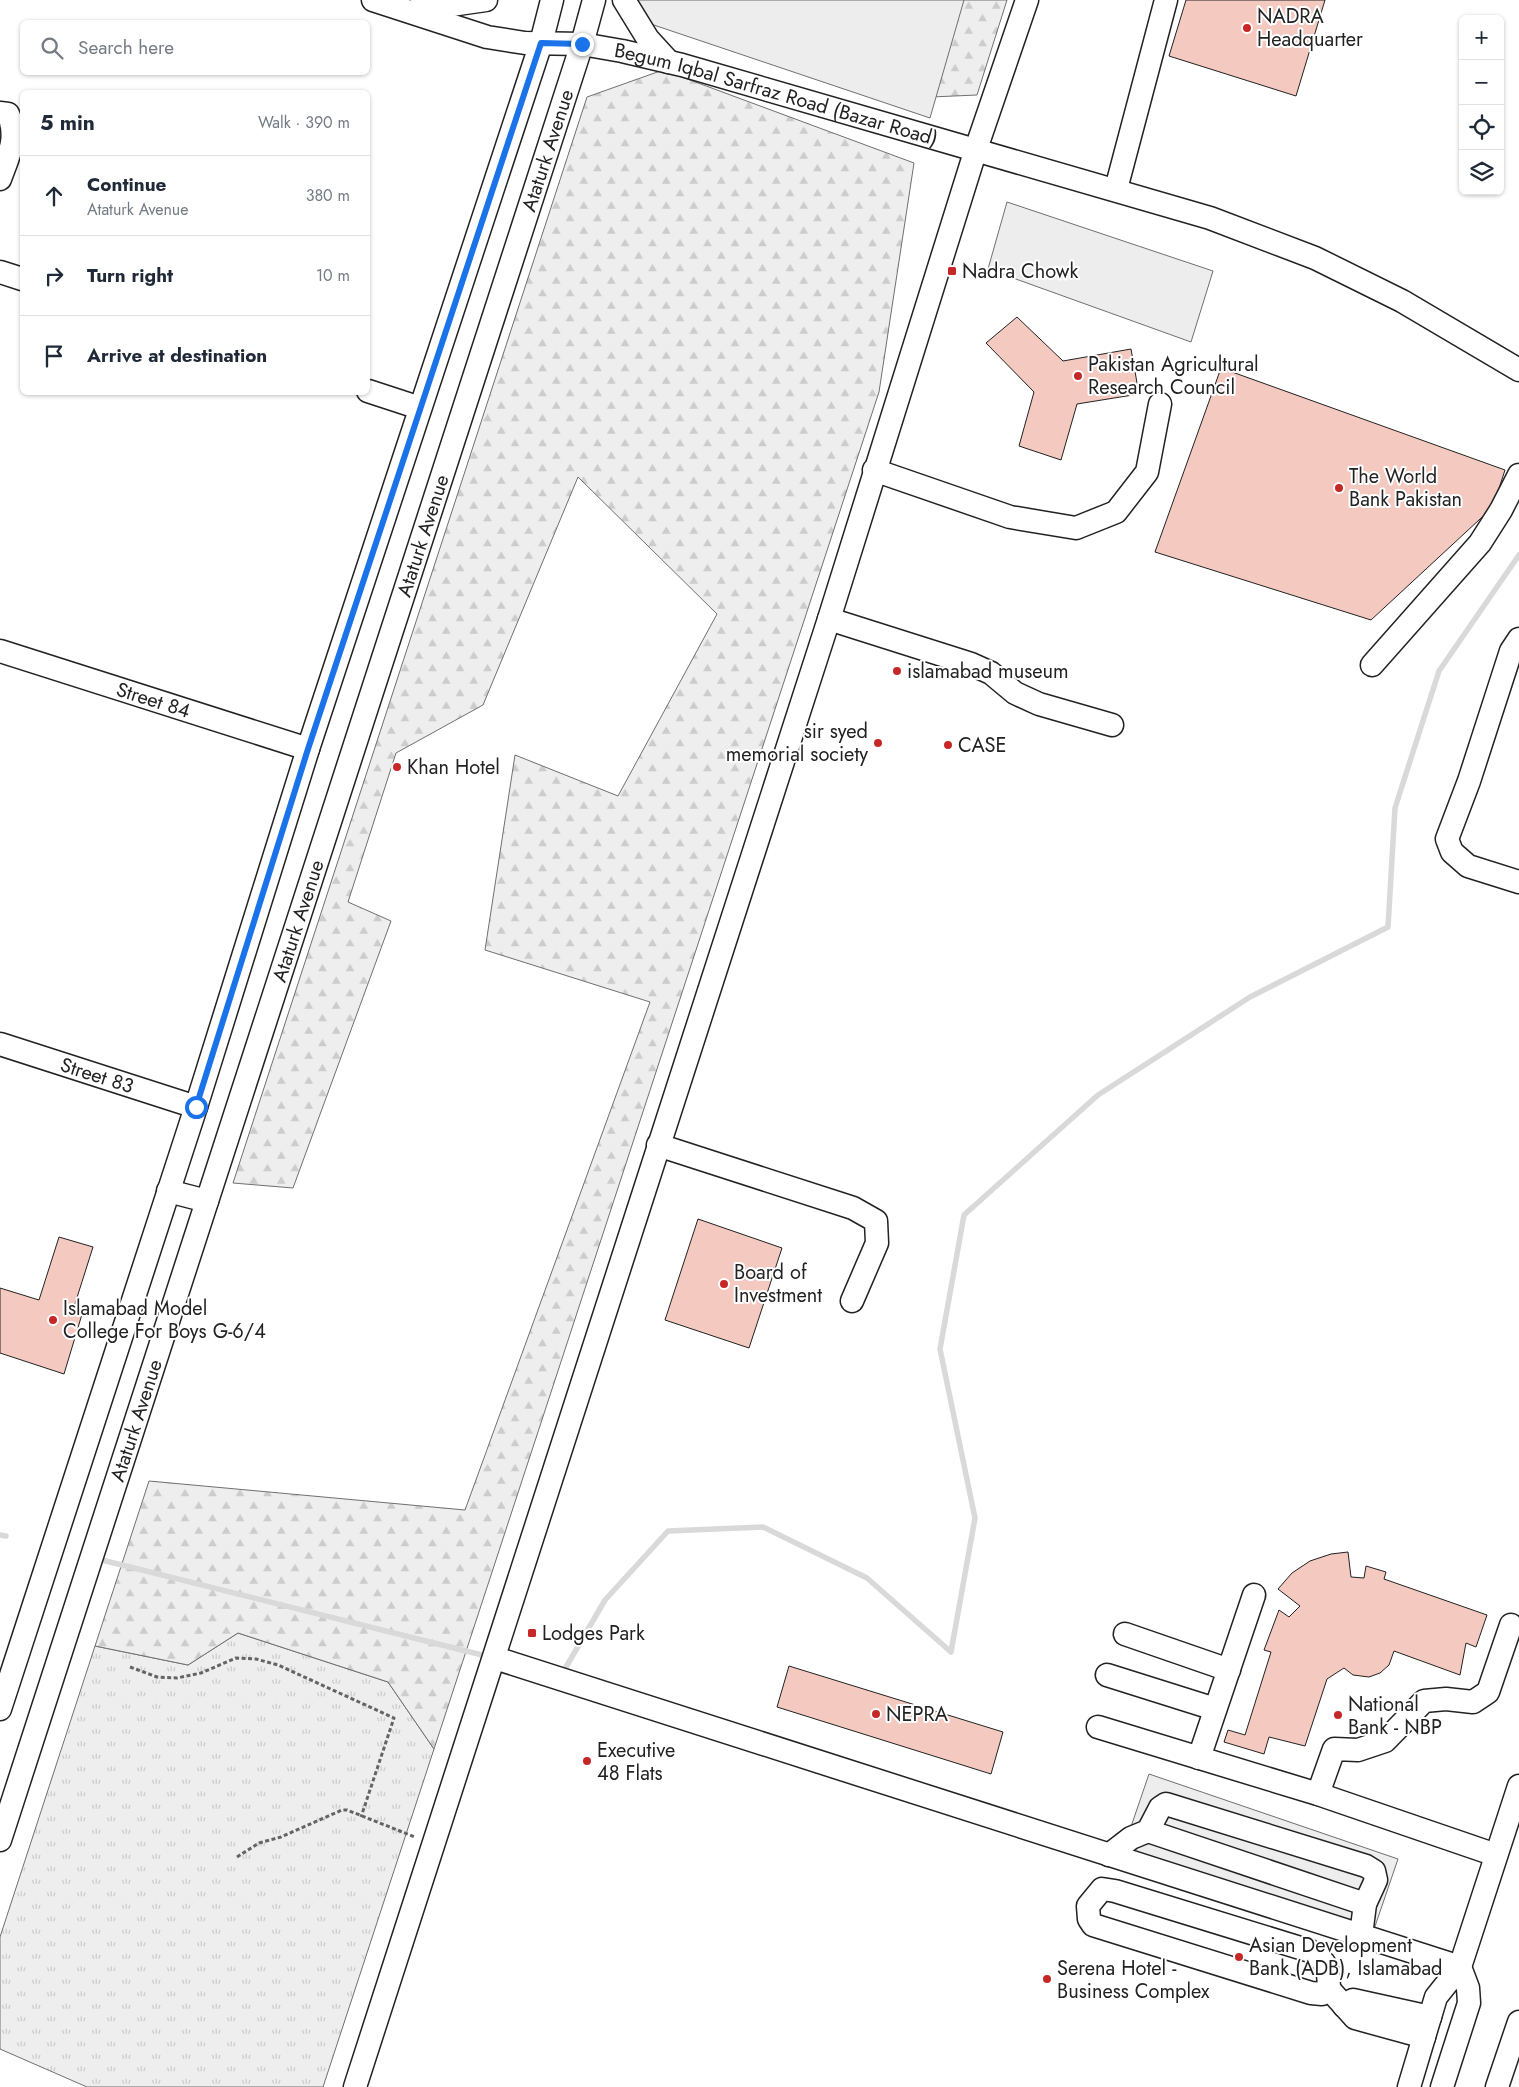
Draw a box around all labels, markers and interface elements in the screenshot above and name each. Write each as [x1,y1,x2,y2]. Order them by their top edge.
place label: NADRA Headquarter [1257,2,1363,54]
map controls [1459,15,1504,195]
button: + [1459,15,1504,60]
search box [20,20,370,75]
marker: NADRA Headquarter [1241,22,1253,34]
route end [571,33,594,56]
icon: search [38,34,66,62]
text: Search here [78,34,174,61]
street label: Begum Iqbal Sarfraz Road (Bazar Road) [612,36,941,153]
button: − [1459,60,1504,105]
street label: Ataturk Avenue [515,86,581,216]
button: locate [1459,105,1504,150]
text: 5 min [40,108,95,138]
text: Walk · 390 m [258,111,350,134]
button: layers [1459,150,1504,195]
text: Continue [87,171,166,198]
icon: ahead [40,182,68,210]
text: 380 m [306,184,350,207]
text: Ataturk Avenue [87,198,189,221]
place label: Nadra Chowk [962,257,1078,286]
icon: right [40,262,68,290]
text: Turn right [87,262,173,289]
text: 10 m [316,264,350,287]
marker: Nadra Chowk [946,265,958,277]
icon: arrive [40,342,68,370]
text: Arrive at destination [87,342,267,369]
place label: Pakistan Agricultural Research Council [1088,350,1259,402]
marker: Pakistan Agricultural Research Council [1072,370,1084,382]
place label: The World Bank Pakistan [1349,462,1462,514]
street label: Ataturk Avenue [390,471,456,601]
marker: The World Bank Pakistan [1333,482,1345,494]
place label: islamabad museum [907,657,1069,686]
marker: islamabad museum [891,665,903,677]
street label: Street 84 [112,675,194,726]
place label: sir syed memorial society [726,717,868,769]
place label: CASE [958,731,1007,760]
marker: sir syed memorial society [872,737,884,749]
marker: CASE [942,739,954,751]
place label: Khan Hotel [407,753,500,782]
marker: Khan Hotel [391,761,403,773]
street label: Ataturk Avenue [265,856,332,986]
street label: Street 83 [57,1050,137,1101]
route start [185,1096,208,1119]
place label: Board of Investment [734,1258,822,1310]
marker: Board of Investment [718,1278,730,1290]
place label: Islamabad Model College For Boys G-6/4 [63,1294,266,1346]
marker: Islamabad Model College For Boys G-6/4 [47,1314,59,1326]
street label: Ataturk Avenue [103,1356,170,1485]
place label: Lodges Park [542,1619,645,1648]
marker: Lodges Park [526,1627,538,1639]
place label: National Bank - NBP [1348,1690,1442,1742]
place label: NEPRA [886,1700,949,1729]
marker: NEPRA [870,1708,882,1720]
marker: National Bank - NBP [1332,1709,1344,1721]
place label: Executive 48 Flats [597,1736,675,1788]
marker: Executive 48 Flats [581,1755,593,1767]
place label: Asian Development Bank (ADB), Islamabad [1249,1931,1442,1983]
marker: Asian Development Bank (ADB), Islamabad [1233,1951,1245,1963]
place label: Serena Hotel - Business Complex [1057,1954,1210,2006]
marker: Serena Hotel - Business Complex [1041,1973,1053,1985]

